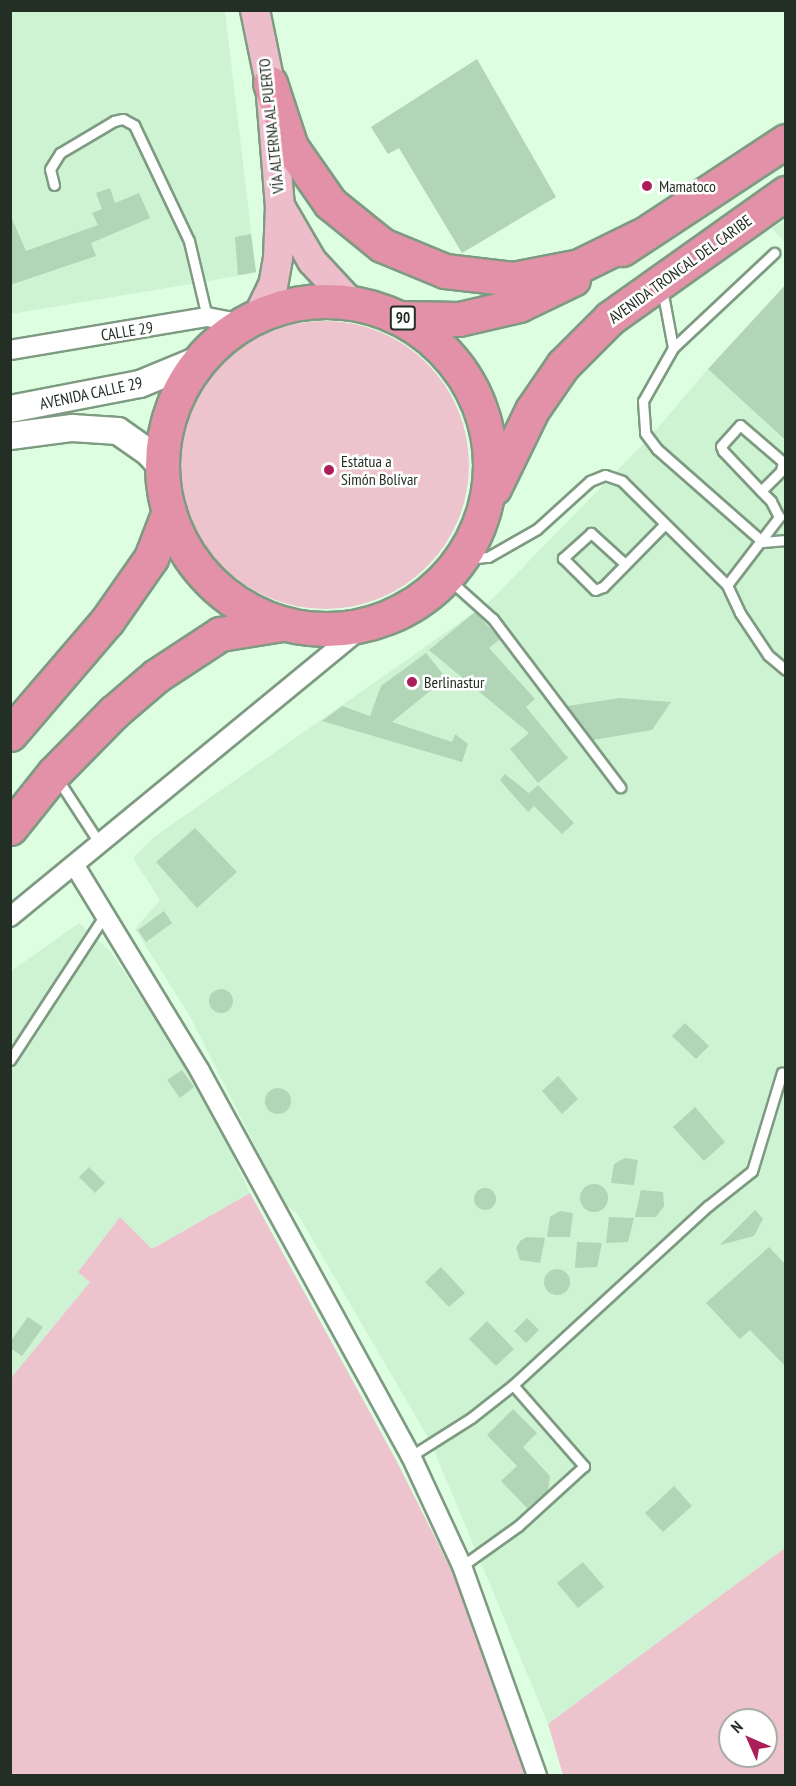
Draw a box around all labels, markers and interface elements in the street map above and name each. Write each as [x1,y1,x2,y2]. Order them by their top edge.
street label: VÍA ALTERNA AL PUERTO [254,56,288,196]
place label: Mamatoco [659,176,716,196]
marker: Mamatoco [640,179,654,193]
street label: AVENIDA TRONCAL DEL CARIBE [604,210,756,328]
road number: 90 [390,306,416,330]
street label: CALLE 29 [100,317,154,345]
street label: AVENIDA CALLE 29 [38,373,144,413]
place label: Estatua a Simón Bolívar [341,451,418,489]
marker: Estatua a Simón Bolívar [322,463,336,477]
place label: Berlinastur [424,672,484,692]
marker: Berlinastur [405,675,419,689]
north arrow [718,1708,778,1768]
text: N [727,1717,747,1737]

